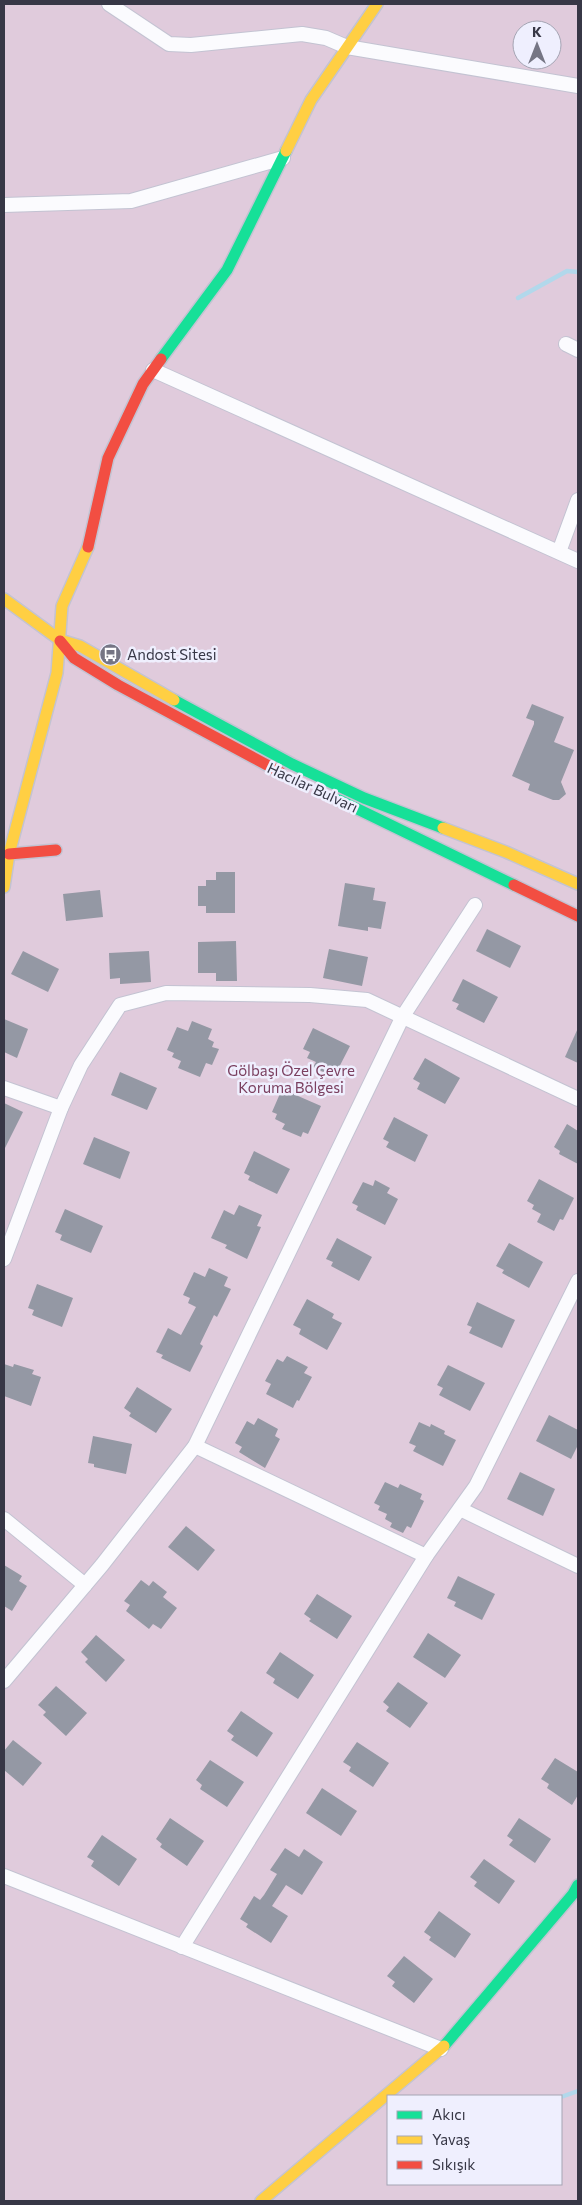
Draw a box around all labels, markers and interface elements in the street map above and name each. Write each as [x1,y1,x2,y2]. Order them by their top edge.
north arrow [512,20,562,70]
text: K [532,23,542,40]
bus stop icon: Andost Sitesi [99,642,123,666]
place label: Andost Sitesi [127,645,217,663]
street label: Hacılar Bulvarı [265,758,361,816]
park label: Gölbaşı Özel Çevre Koruma Bölgesi [227,1061,355,1096]
legend [387,2095,562,2185]
text: Akıcı [432,2105,466,2123]
text: Yavaş [432,2130,470,2148]
text: Sıkışık [432,2155,475,2173]

